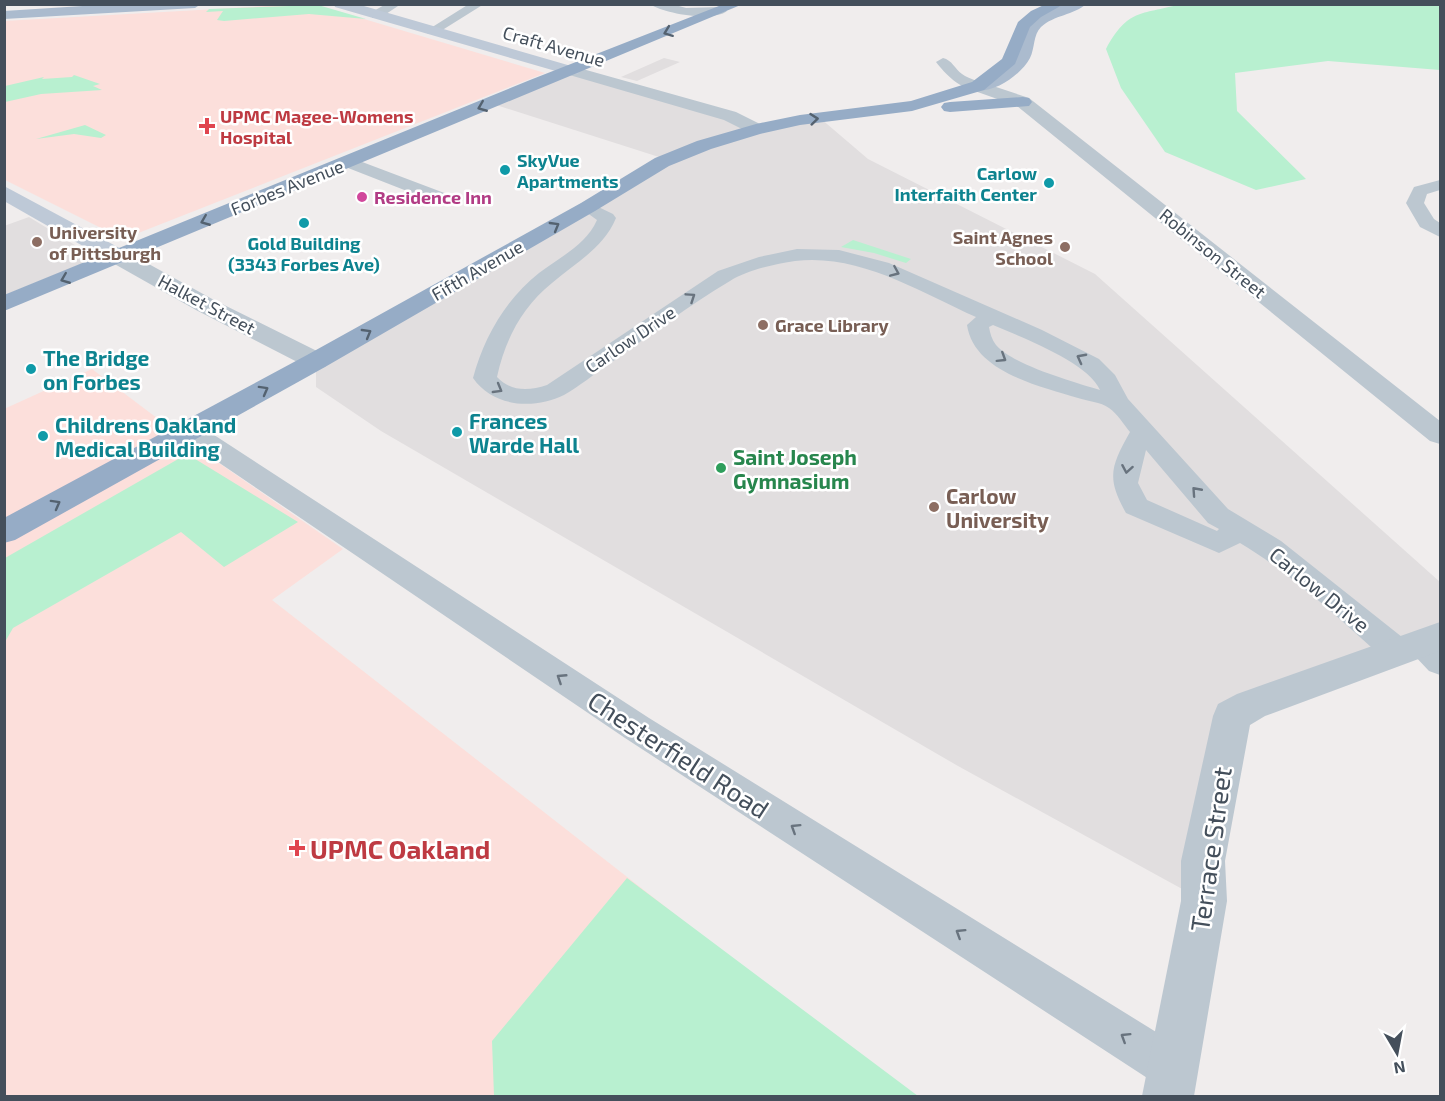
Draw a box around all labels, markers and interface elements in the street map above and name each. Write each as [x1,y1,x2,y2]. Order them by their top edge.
street label: Craft Avenue [501,21,607,71]
one-way arrow [663,25,674,37]
one-way arrow [477,100,488,112]
place label: UPMC Magee-Womens Hospital [220,105,413,148]
one-way arrow [809,113,819,126]
marker: UPMC Magee-Womens Hospital [198,117,216,135]
place label: SkyVue Apartments [517,149,619,192]
street label: Forbes Avenue [227,154,347,220]
place label: Carlow Interfaith Center [894,162,1038,205]
marker: SkyVue Apartments [498,163,512,177]
marker: Carlow Interfaith Center [1042,176,1056,190]
place label: Residence Inn [374,186,492,208]
marker: Residence Inn [355,190,369,204]
street label: Robinson Street [1155,203,1271,303]
one-way arrow [200,214,211,226]
marker: Gold Building (3343 Forbes Ave) [297,216,311,230]
place label: University of Pittsburgh [49,221,161,264]
one-way arrow [549,222,559,233]
place label: Saint Agnes School [953,226,1053,269]
place label: Gold Building (3343 Forbes Ave) [228,232,380,275]
marker: University of Pittsburgh [30,235,44,249]
street label: Fifth Avenue [427,235,527,305]
marker: Saint Agnes School [1058,240,1072,254]
one-way arrow [889,265,900,277]
street label: Halket Street [155,269,259,339]
one-way arrow [61,272,72,284]
one-way arrow [684,293,695,304]
street label: Carlow Drive [581,301,679,377]
place label: Grace Library [775,314,890,336]
marker: Grace Library [756,318,770,332]
one-way arrow [361,328,371,340]
place label: The Bridge on Forbes [43,345,149,394]
one-way arrow [996,351,1006,363]
one-way arrow [1076,354,1087,365]
marker: The Bridge on Forbes [24,362,38,376]
one-way arrow [492,382,503,393]
one-way arrow [258,386,268,398]
place label: Frances Warde Hall [469,408,579,457]
place label: Childrens Oakland Medical Building [55,412,236,461]
marker: Frances Warde Hall [450,425,464,439]
marker: Childrens Oakland Medical Building [36,429,50,443]
place label: Saint Joseph Gymnasium [733,444,857,494]
marker: Saint Joseph Gymnasium [714,461,728,475]
one-way arrow [1121,463,1134,473]
place label: Carlow University [946,483,1049,533]
one-way arrow [1192,488,1203,498]
one-way arrow [50,500,60,511]
marker: Carlow University [927,500,941,514]
street label: Carlow Drive [1265,541,1375,637]
one-way arrow [556,674,567,685]
street label: Chesterfield Road [583,684,775,824]
street label: Terrace Street [1183,765,1237,933]
one-way arrow [791,825,802,836]
place label: UPMC Oakland [310,833,490,864]
marker: UPMC Oakland [288,839,306,857]
one-way arrow [956,928,966,940]
north arrow [1367,1023,1427,1083]
one-way arrow [1121,1033,1132,1044]
text: N [1392,1058,1407,1079]

